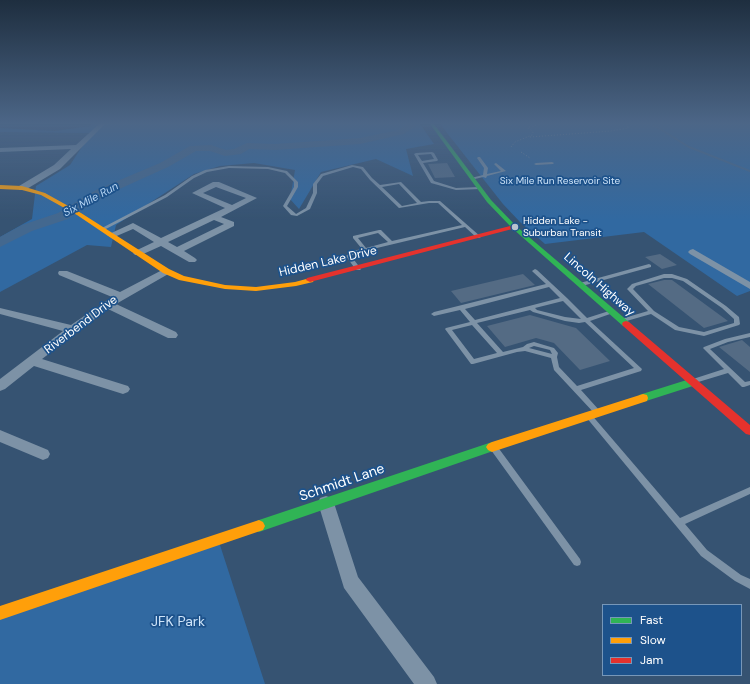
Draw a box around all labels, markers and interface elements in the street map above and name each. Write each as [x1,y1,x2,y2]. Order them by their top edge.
park label: Six Mile Run Reservoir Site [500,175,620,187]
water label: Six Mile Run [61,180,121,220]
place label: Hidden Lake - Suburban Transit [523,215,602,238]
marker: Hidden Lake - Suburban Transit [510,222,520,232]
street label: Hidden Lake Drive [278,244,378,280]
street label: Lincoln Highway [561,250,637,320]
street label: Riverbend Drive [42,293,120,357]
street label: Schmidt Lane [297,461,387,505]
legend [602,604,742,676]
text: Fast [640,612,663,628]
park label: JFK Park [151,614,205,630]
text: Slow [640,632,666,648]
text: Jam [640,652,663,668]

